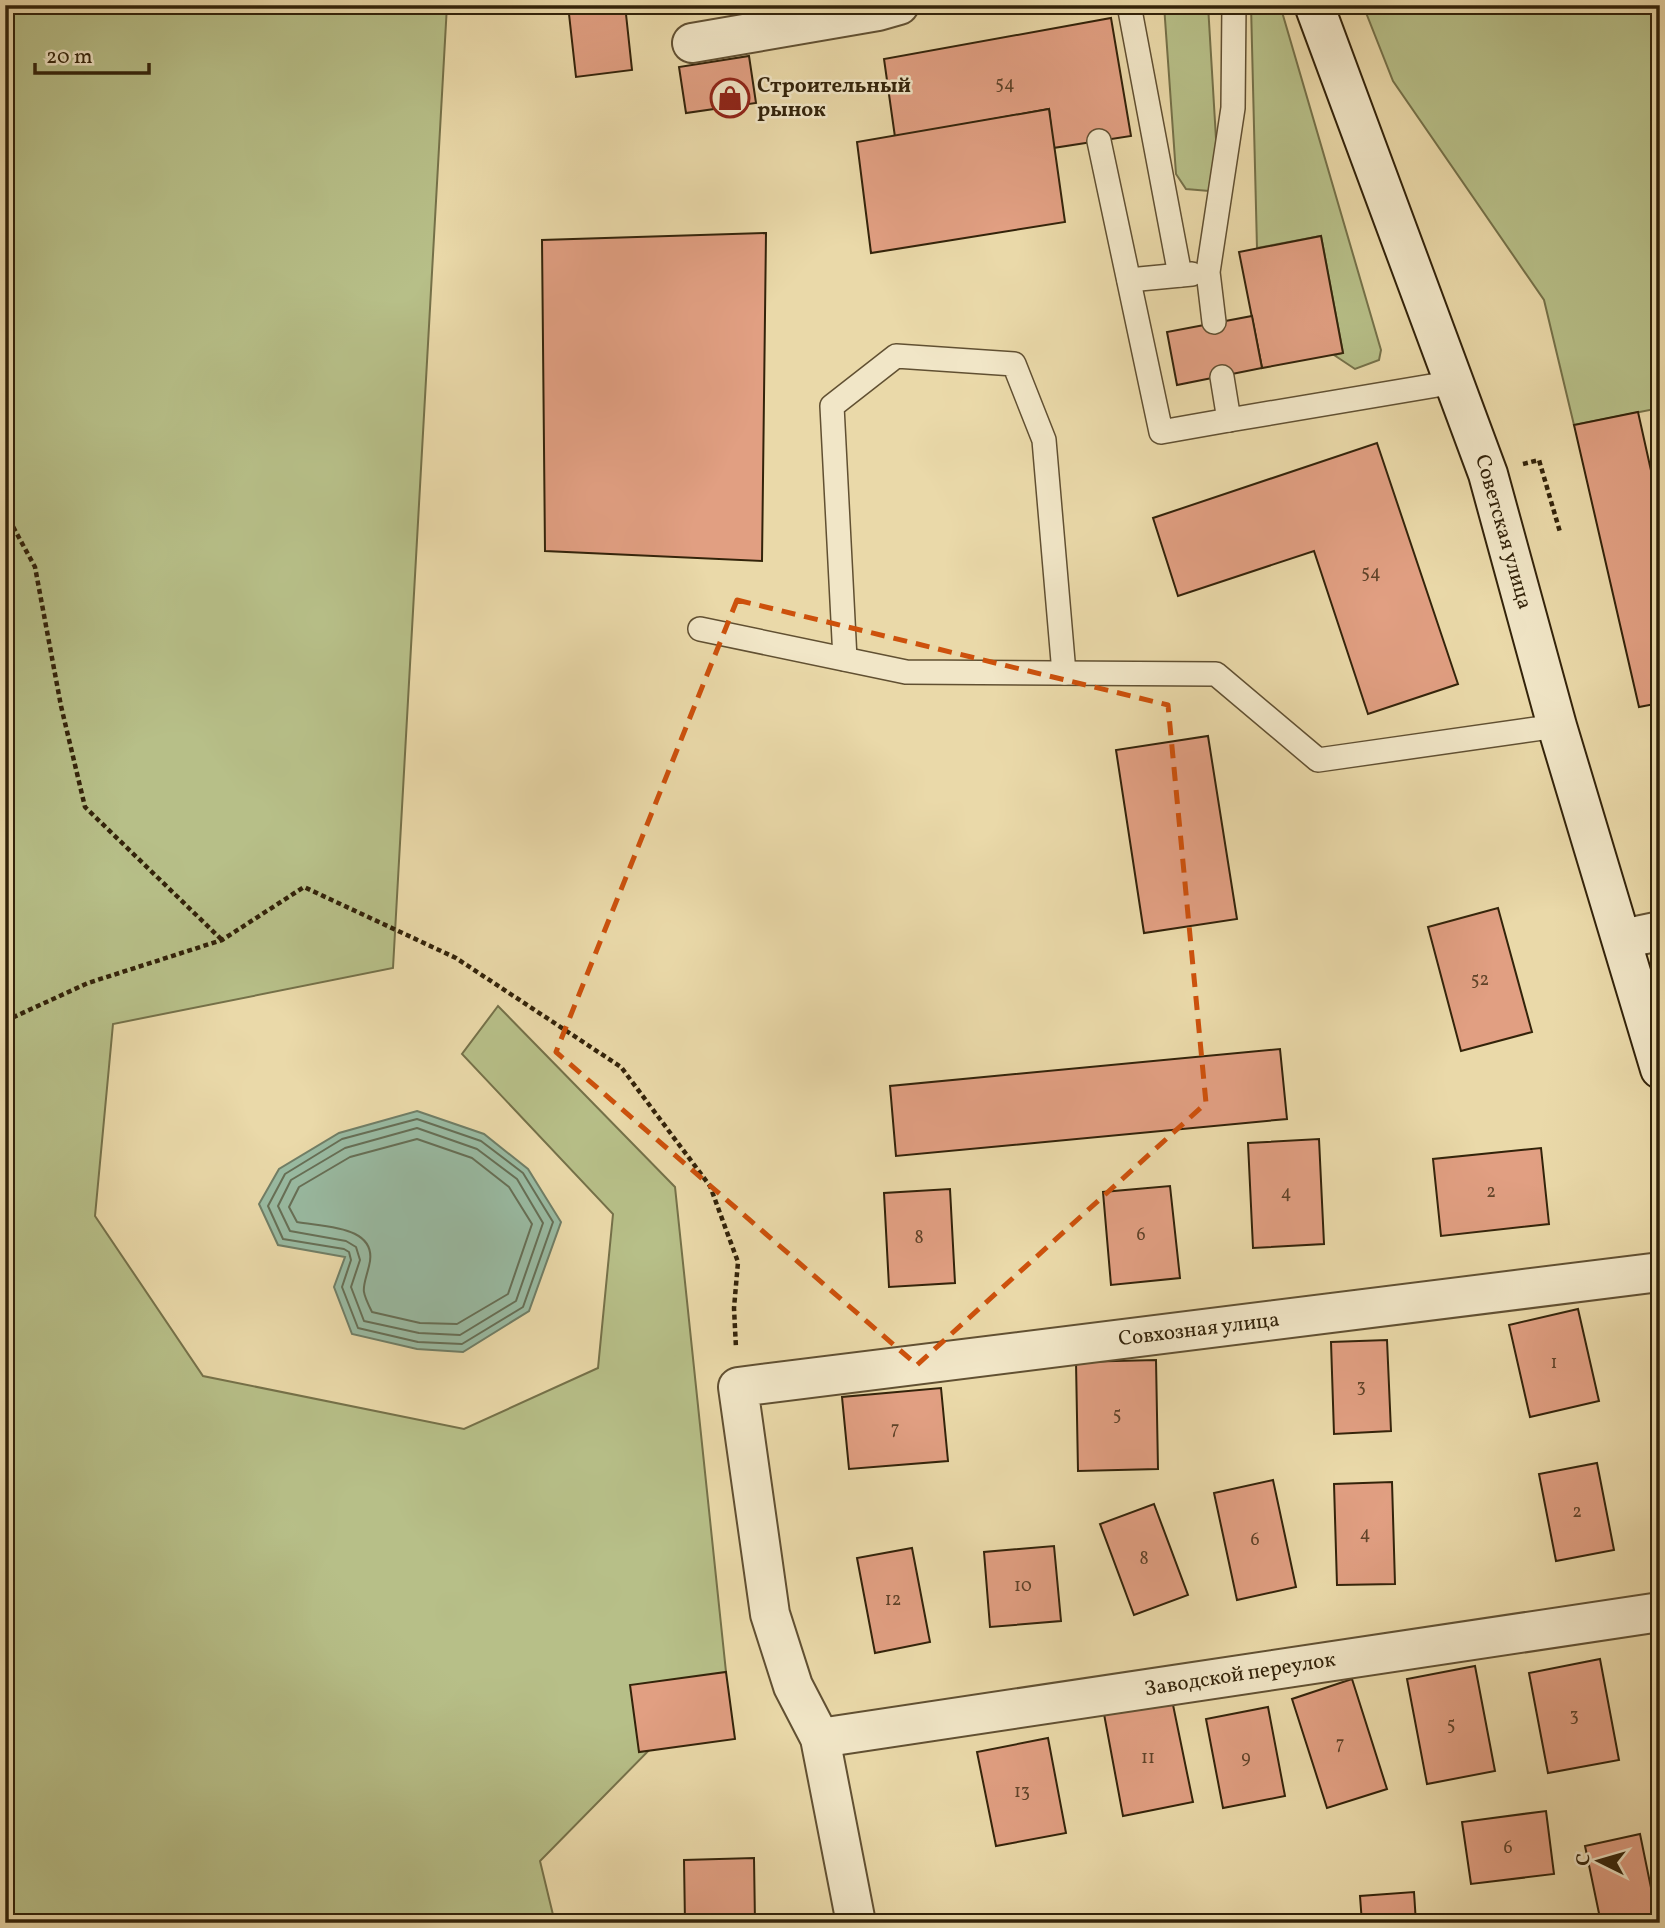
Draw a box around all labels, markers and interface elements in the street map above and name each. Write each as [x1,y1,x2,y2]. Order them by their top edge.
scale bar [35,32,149,76]
text: 20 m [46,43,92,72]
place label: Строительный рынок [757,72,911,125]
house number: 54 [995,72,1015,97]
shop icon: Строительный рынок [709,77,751,119]
street label: Советская улица [1467,451,1539,613]
house number: 54 [1361,561,1381,586]
house number: 52 [1471,968,1489,993]
house number: 2 [1486,1180,1496,1205]
house number: 4 [1281,1181,1291,1206]
house number: 6 [1136,1223,1146,1248]
house number: 8 [914,1226,924,1251]
street label: Совхозная улица [1117,1306,1281,1354]
house number: 1 [1551,1351,1557,1376]
house number: 3 [1356,1375,1366,1400]
house number: 5 [1113,1403,1121,1428]
house number: 7 [891,1417,899,1442]
house number: 2 [1572,1500,1582,1525]
house number: 4 [1360,1522,1370,1547]
house number: 6 [1250,1528,1260,1553]
house number: 8 [1139,1547,1149,1572]
house number: 10 [1014,1574,1032,1599]
house number: 12 [885,1588,901,1613]
street label: Заводской переулок [1142,1646,1338,1704]
house number: 3 [1569,1704,1579,1729]
house number: 5 [1447,1713,1455,1738]
house number: 7 [1336,1732,1344,1757]
house number: 11 [1141,1746,1155,1771]
house number: 9 [1241,1746,1251,1771]
house number: 13 [1014,1780,1030,1805]
north arrow [1564,1826,1634,1896]
house number: 6 [1503,1836,1513,1861]
text: С [1571,1852,1598,1867]

